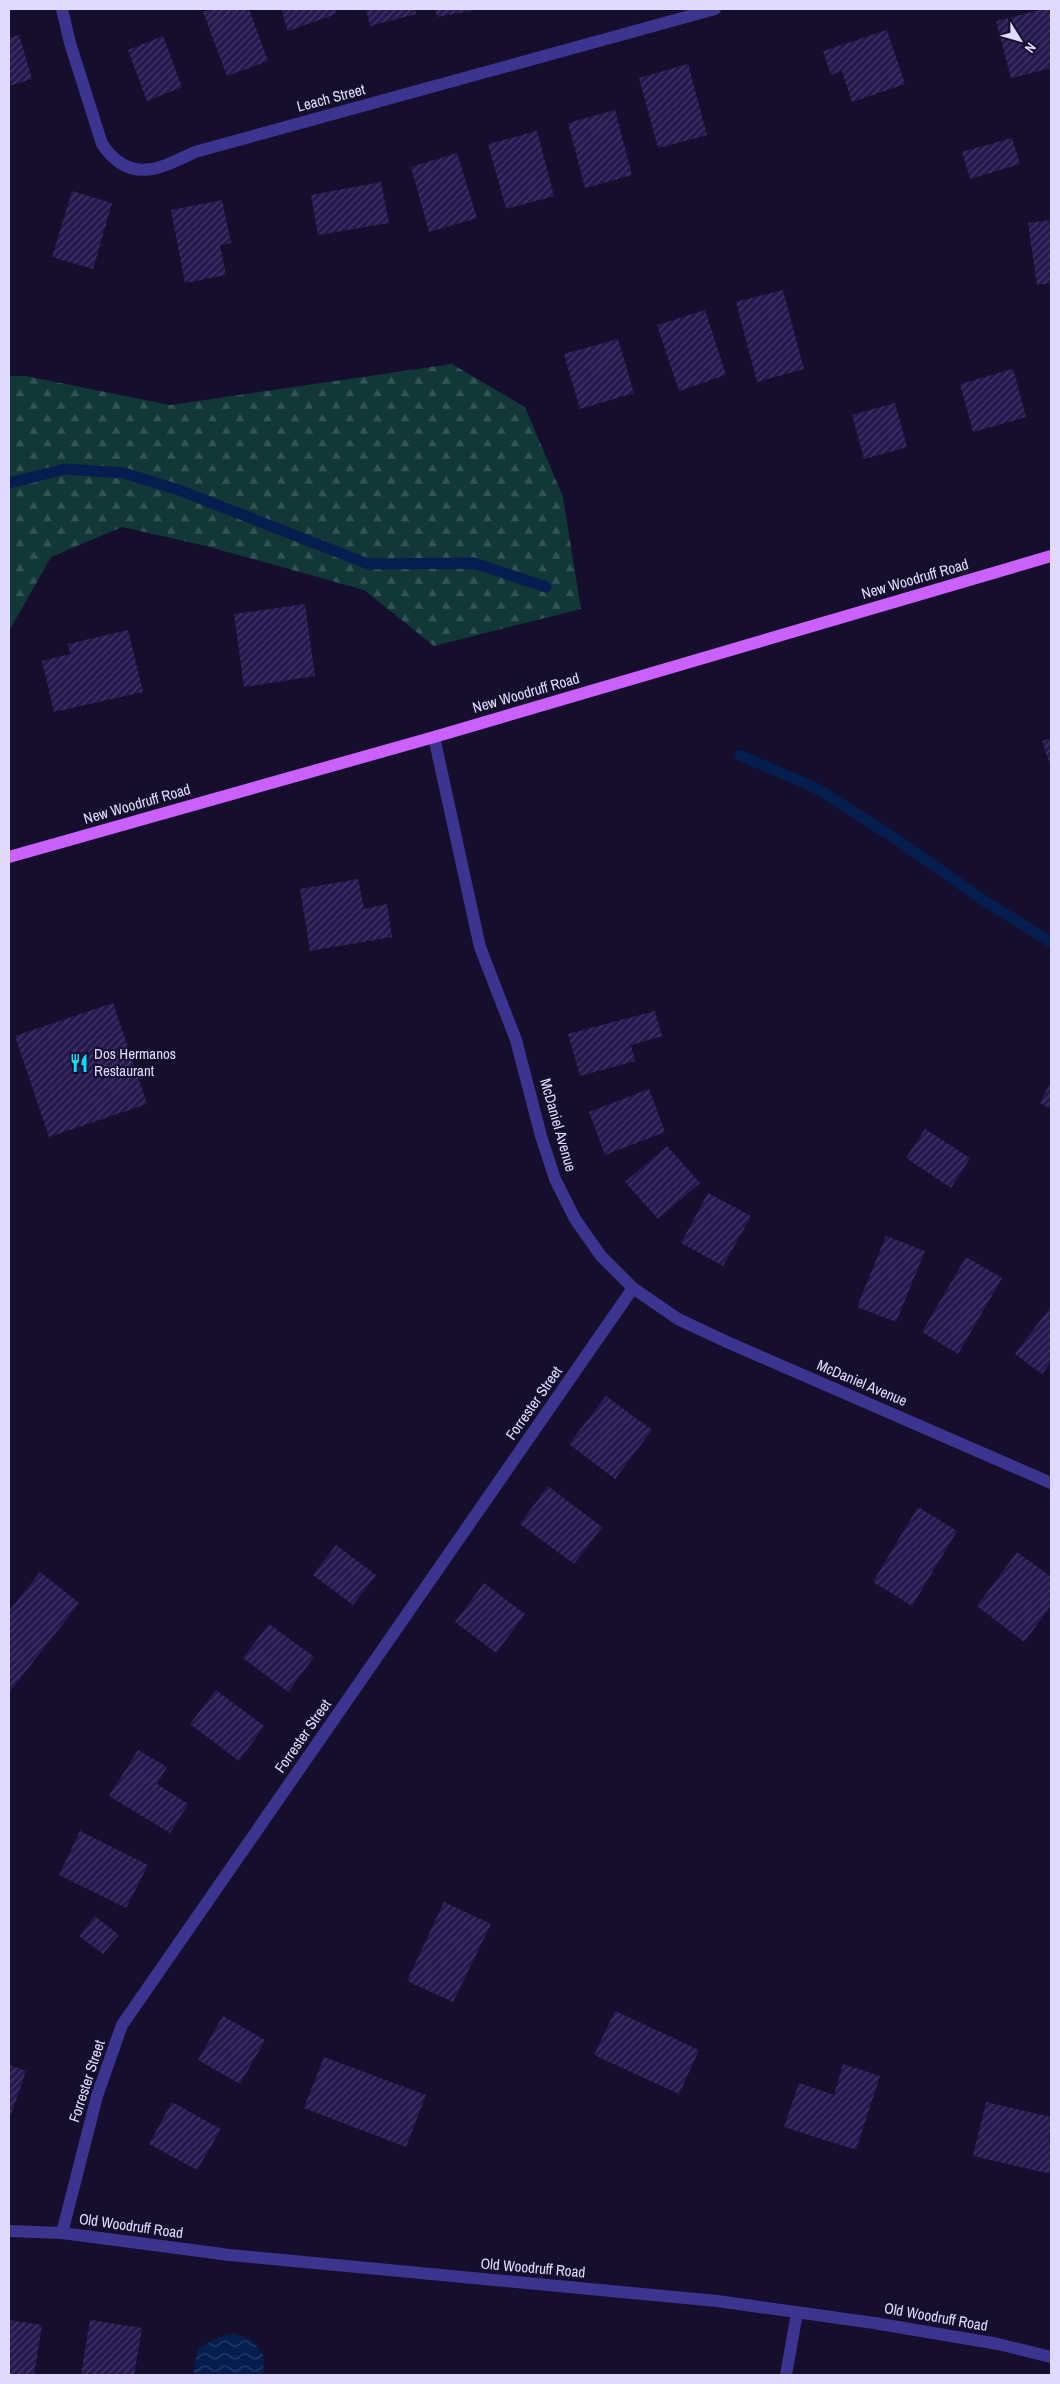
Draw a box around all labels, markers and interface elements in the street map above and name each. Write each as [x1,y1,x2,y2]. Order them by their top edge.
north arrow [995,15,1045,65]
text: N [1021,39,1040,57]
street label: Leach Street [294,78,368,117]
street label: New Woodruff Road [859,553,971,604]
street label: New Woodruff Road [470,667,582,718]
street label: New Woodruff Road [81,778,193,829]
place label: Dos Hermanos Restaurant [94,1043,176,1081]
restaurant icon: Dos Hermanos Restaurant [68,1052,90,1074]
street label: McDaniel Avenue [535,1076,582,1174]
street label: McDaniel Avenue [814,1354,911,1411]
street label: Forrester Street [500,1361,567,1444]
street label: Forrester Street [269,1694,336,1777]
street label: Forrester Street [63,2036,110,2125]
street label: Old Woodruff Road [78,2208,184,2243]
street label: Old Woodruff Road [480,2252,586,2283]
street label: Old Woodruff Road [883,2297,990,2336]

